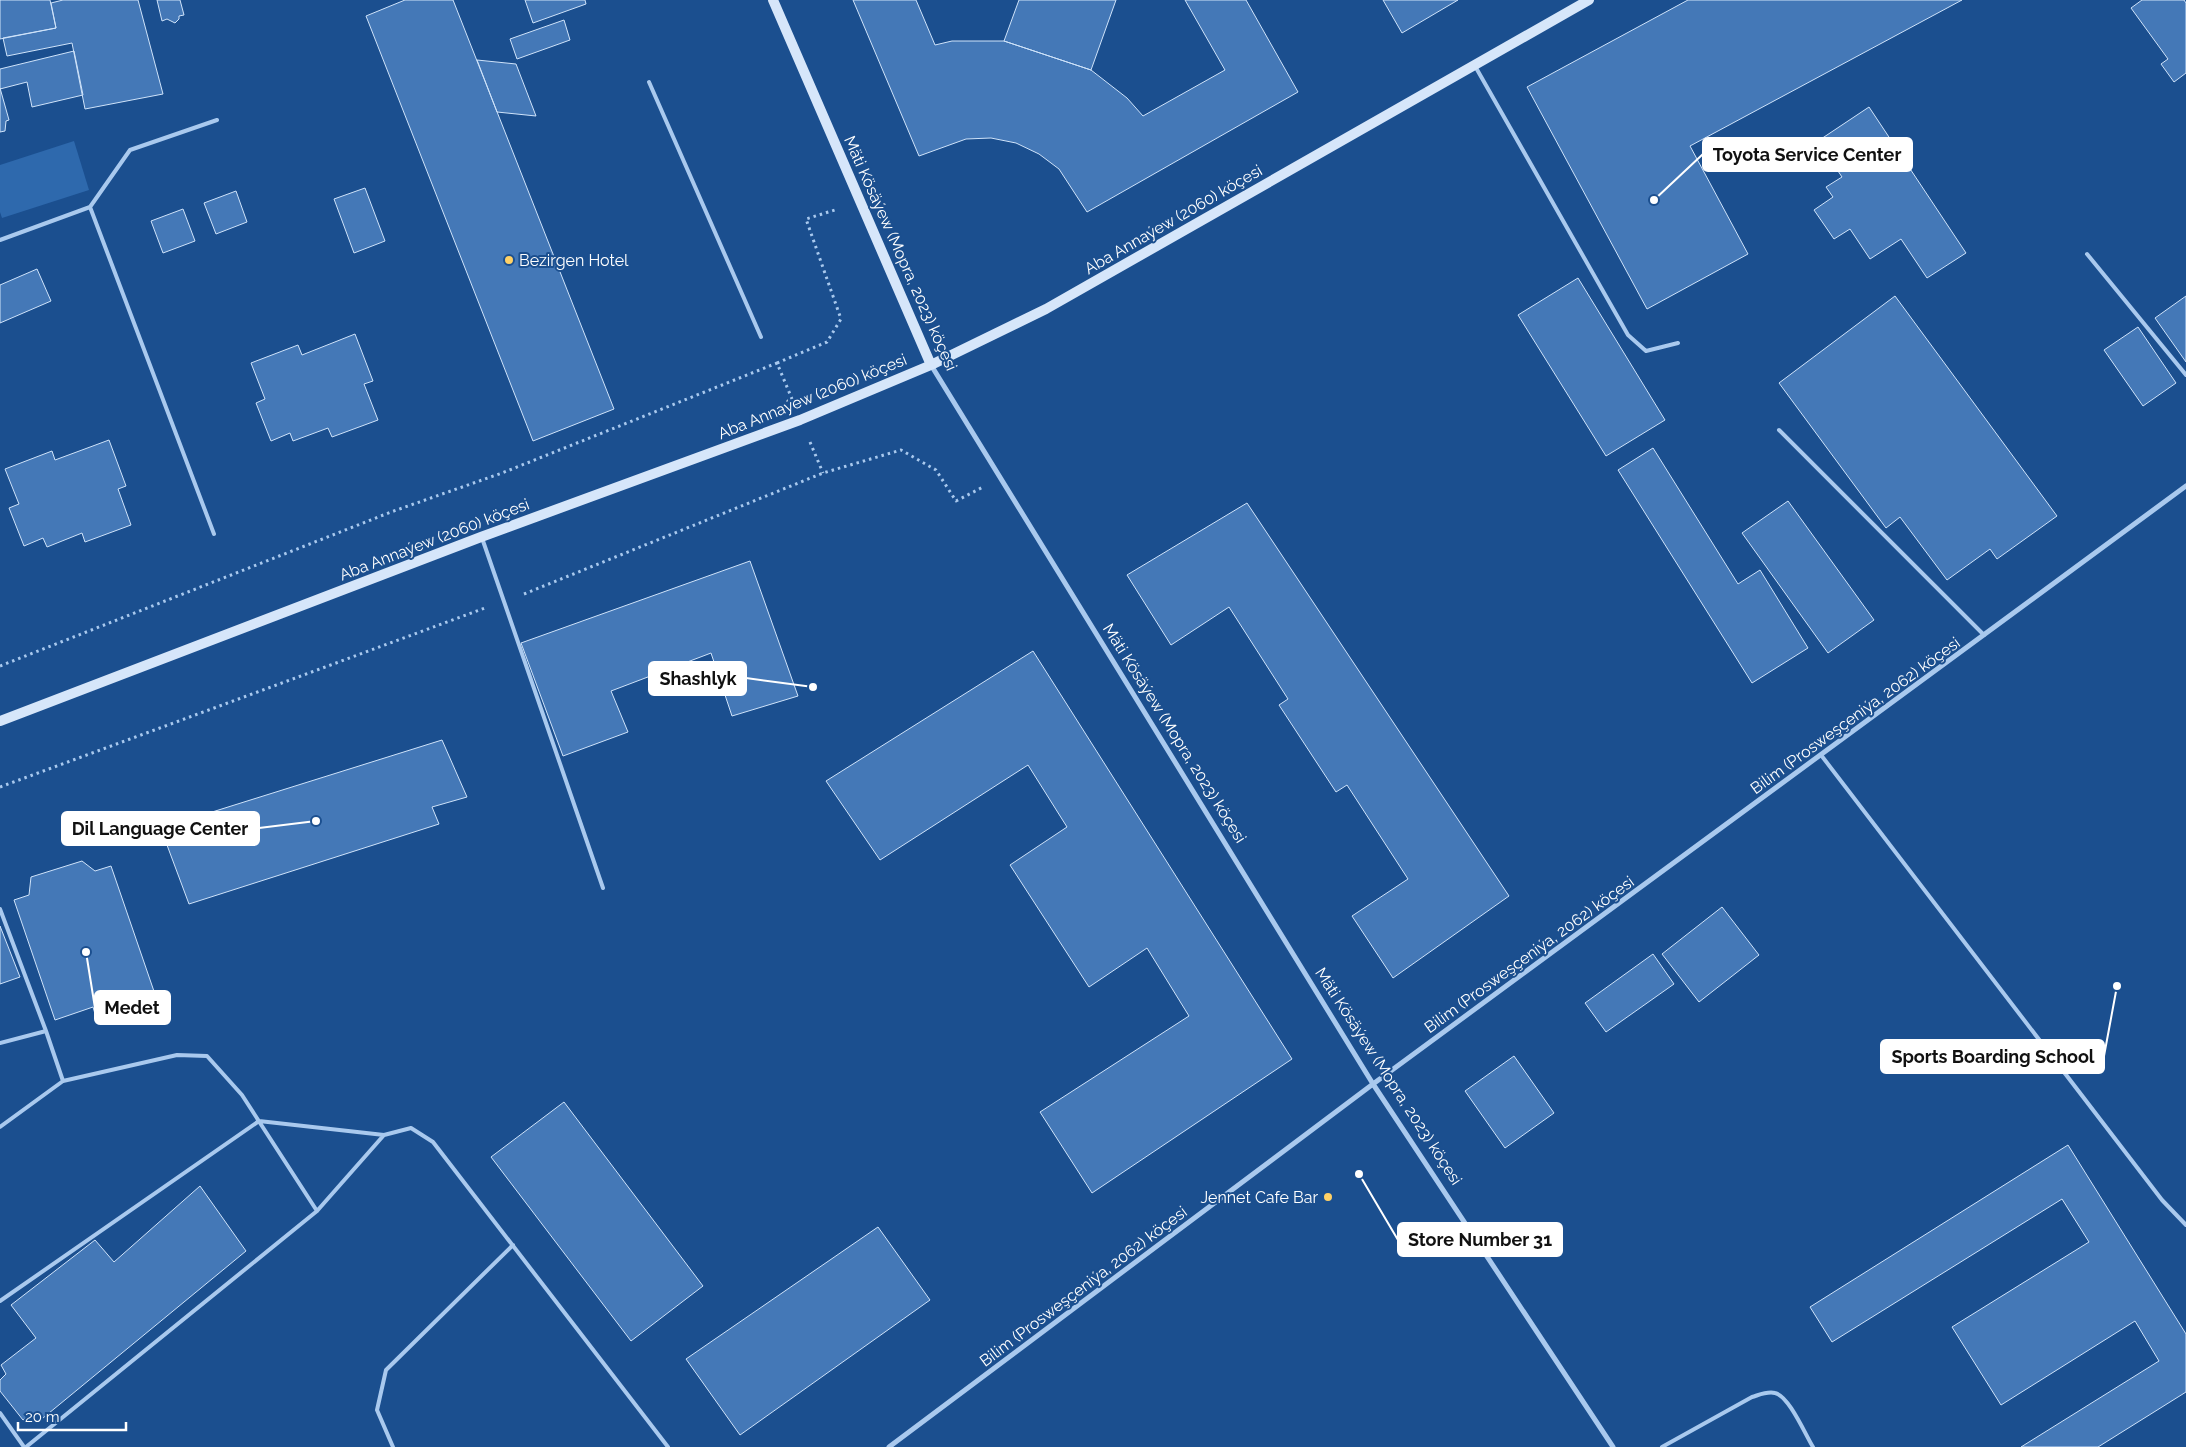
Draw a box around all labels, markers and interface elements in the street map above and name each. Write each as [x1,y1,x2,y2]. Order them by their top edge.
street label: Mäti Kösäýew (Mopra, 2023) köçesi [840,133,961,374]
callout: Toyota Service Center [1703,138,1912,171]
text: Toyota Service Center [1713,144,1901,165]
street label: Aba Annaýew (2060) köçesi [1081,161,1265,278]
place label: Bezirgen Hotel [519,251,629,270]
marker: Bezirgen Hotel [503,254,515,266]
street label: Aba Annaýew (2060) köçesi [715,350,909,443]
street label: Aba Annaýew (2060) köçesi [337,494,532,585]
street label: Mäti Kösäýew (Mopra, 2023) köçesi [1099,620,1250,846]
street label: Bilim (Prosweşçeniýa, 2062) köçesi [1747,633,1964,798]
callout: Shashlyk [649,662,746,695]
text: Shashlyk [659,668,738,689]
callout: Dil Language Center [62,812,259,845]
text: Dil Language Center [72,818,248,839]
street label: Bilim (Prosweşçeniýa, 2062) köçesi [1421,872,1638,1037]
street label: Mäti Kösäýew (Mopra, 2023) köçesi [1311,964,1466,1188]
callout: Medet [95,991,170,1024]
text: Medet [104,997,160,1018]
callout: Sports Boarding School [1881,1040,2104,1073]
text: Sports Boarding School [1891,1046,2095,1067]
place label: Jennet Cafe Bar [1201,1188,1318,1207]
marker: Jennet Cafe Bar [1322,1191,1334,1203]
street label: Bilim (Prosweşçeniýa, 2062) köçesi [976,1202,1191,1371]
callout: Store Number 31 [1398,1223,1562,1256]
text: Store Number 31 [1408,1229,1552,1250]
scale bar [18,1400,125,1432]
text: 20 m [25,1408,60,1426]

